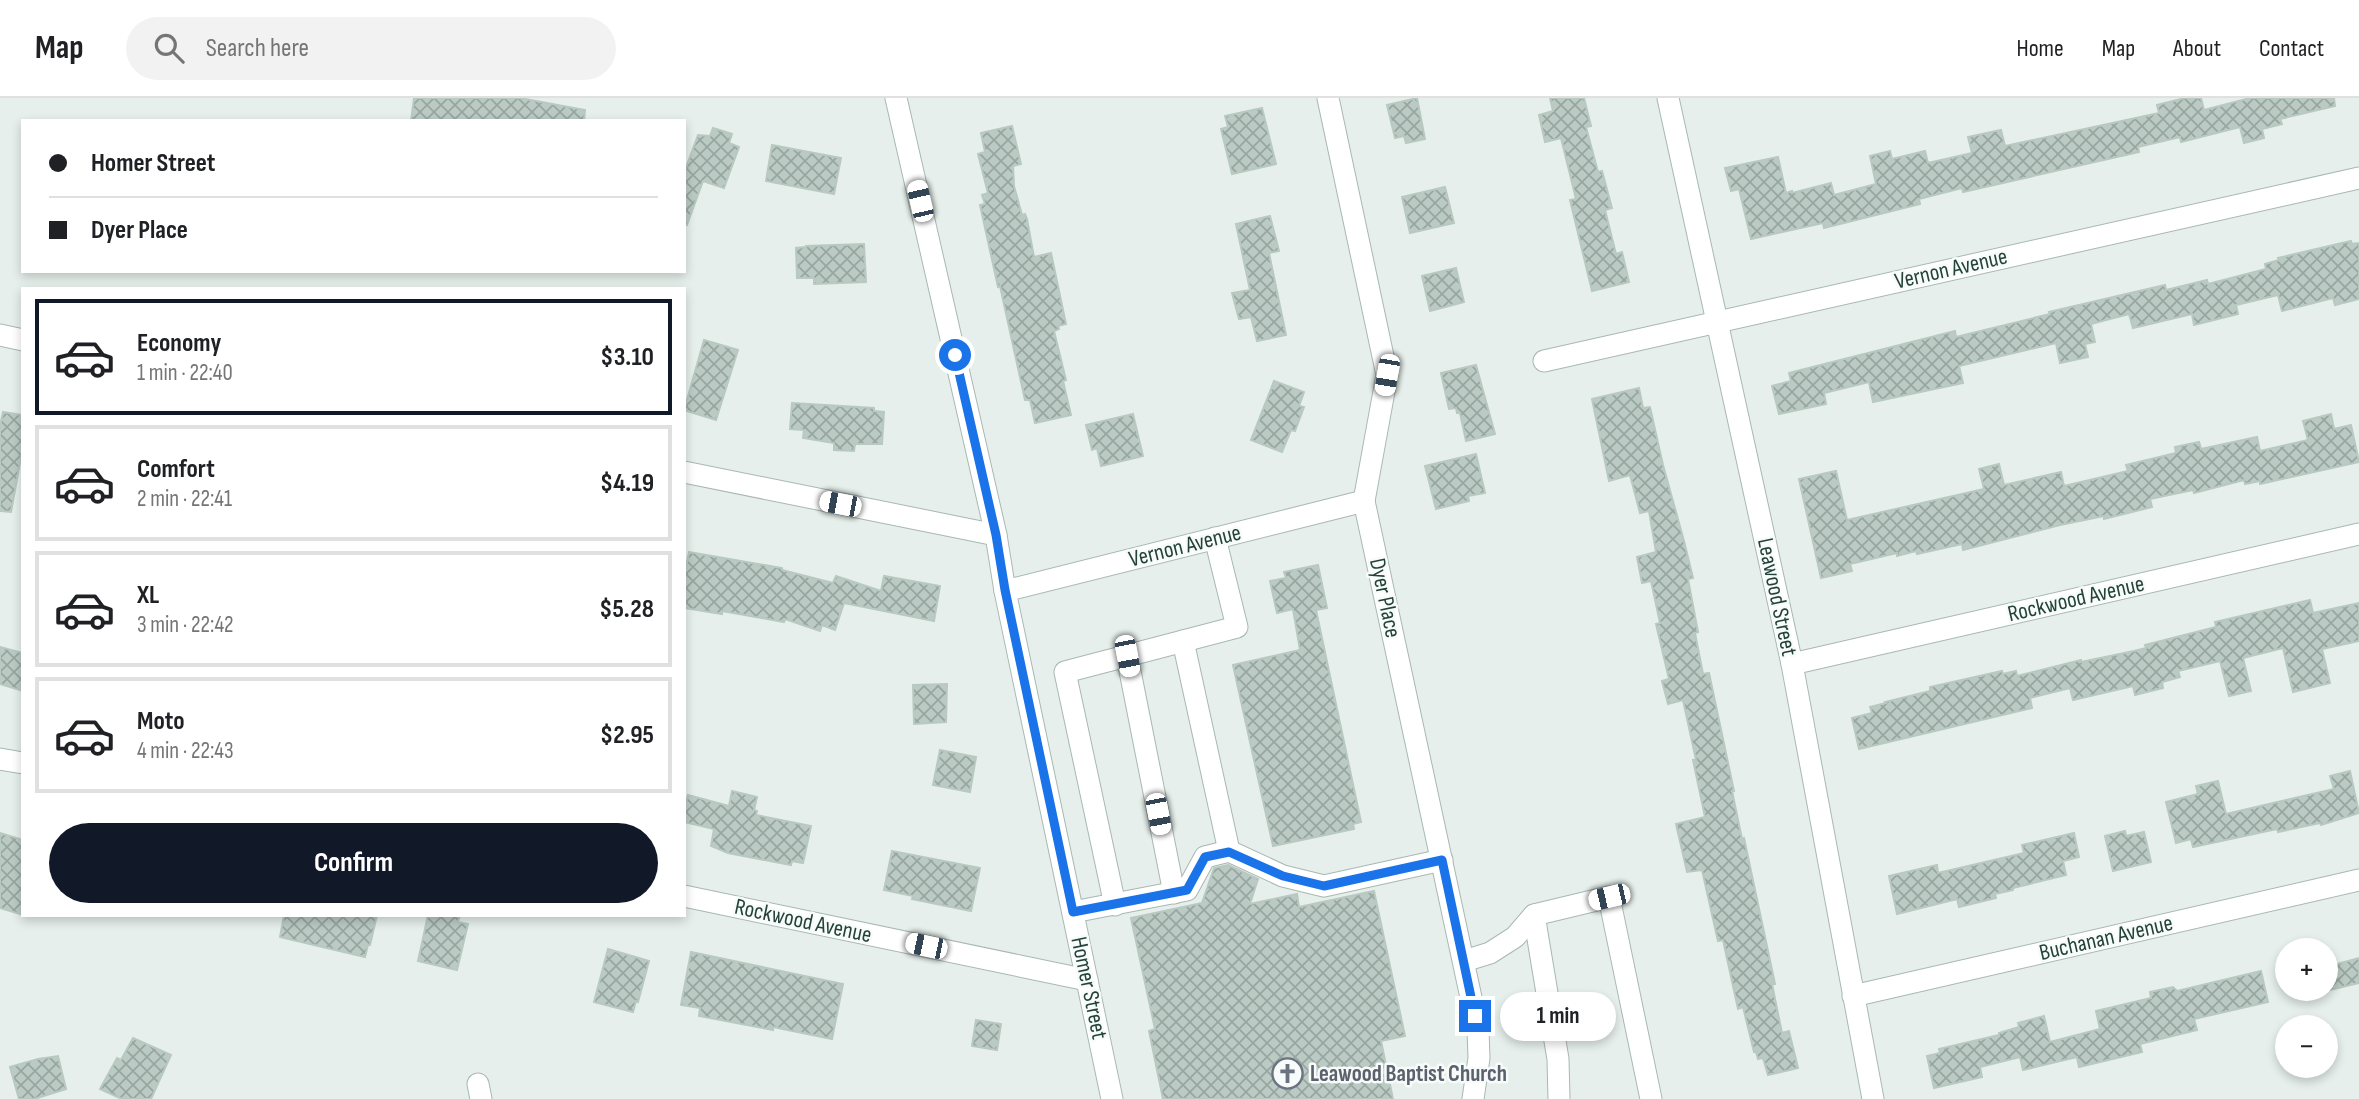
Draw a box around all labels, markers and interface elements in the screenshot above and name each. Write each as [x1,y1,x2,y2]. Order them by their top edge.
search box [126,17,616,80]
text: Map [35,28,84,68]
icon: search [150,29,188,67]
text: Search here [206,33,309,64]
text: Home [2016,34,2064,63]
text: Map [2102,34,2135,63]
text: About [2173,34,2221,63]
text: Contact [2259,34,2324,63]
text: Homer Street [91,148,215,179]
car [906,178,935,224]
text: Dyer Place [91,215,188,246]
street label: Vernon Avenue [1892,242,2010,296]
icon: car [53,326,116,389]
text: Economy [137,328,221,359]
route start [939,339,971,371]
text: $3.10 [600,342,654,373]
car [1374,352,1401,398]
text: 1 min · 22:40 [137,359,233,387]
icon: car [53,452,116,515]
text: Comfort [137,454,215,485]
text: $4.19 [600,468,654,499]
text: 2 min · 22:41 [137,485,232,513]
car [818,490,863,518]
street label: Vernon Avenue [1126,519,1244,573]
street label: Leawood Street [1751,535,1803,659]
street label: Dyer Place [1363,556,1407,640]
street label: Rockwood Avenue [2005,570,2147,628]
icon: car [53,578,116,641]
text: XL [137,580,159,611]
text: $5.28 [599,594,654,625]
text: 3 min · 22:42 [137,611,234,639]
car [1113,633,1142,679]
icon: car [53,704,116,767]
text: Moto [137,706,185,737]
text: $2.95 [600,720,654,751]
text: 4 min · 22:43 [137,737,234,765]
car [1144,791,1173,837]
button: Confirm [49,823,658,903]
car [1587,882,1632,912]
street label: Rockwood Avenue [732,893,874,949]
street label: Buchanan Avenue [2037,909,2175,967]
car [904,931,949,961]
street label: Homer Street [1064,934,1114,1042]
map controls [2275,938,2338,1078]
button: + [2275,938,2338,1001]
callout: 1 min [1500,992,1615,1040]
route end [1459,1000,1491,1032]
text: 1 min [1537,1002,1579,1030]
button: − [2275,1015,2338,1078]
church icon: Leawood Baptist Church [1270,1057,1304,1091]
place label: Leawood Baptist Church [1310,1060,1507,1088]

